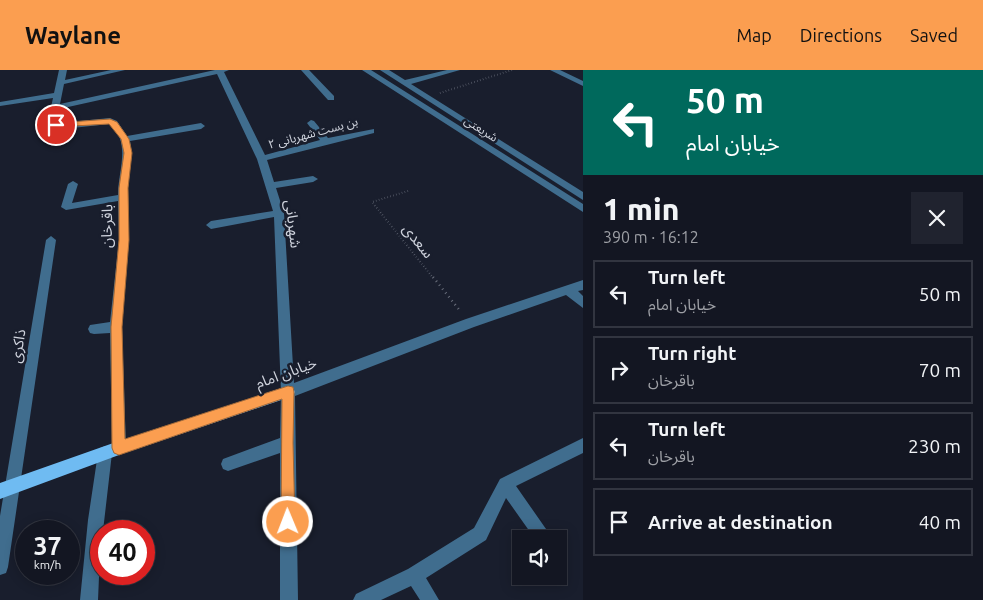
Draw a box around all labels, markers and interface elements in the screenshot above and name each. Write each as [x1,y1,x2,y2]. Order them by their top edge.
text: Waylane [25,22,121,49]
text: Map [736,25,772,45]
text: Directions [800,25,882,45]
text: Saved [910,25,958,45]
text: 50 m [686,80,764,120]
icon: left [603,90,668,155]
pin [35,104,77,146]
icon: arrive [42,111,70,139]
street label: شریعتی [462,113,500,145]
street label: بن بست شهربانی ۲ [267,114,359,152]
text: خیابان امام [686,130,780,155]
text: 1 min [603,192,679,226]
button: close [911,192,963,244]
street label: شهربانی [281,199,305,249]
street label: باقرخان [98,204,116,248]
street label: سعدی [399,220,437,262]
text: 390 m · 16:12 [603,228,699,246]
text: Turn left [648,266,726,288]
icon: left [605,280,633,308]
text: 50 m [919,283,961,305]
text: خیابان امام [648,295,716,313]
street label: ذاکری [6,328,30,364]
text: Turn right [648,342,736,364]
street label: خیابان امام [253,354,320,394]
icon: right [605,356,633,384]
text: 70 m [919,359,961,381]
text: باقرخان [648,371,695,389]
text: Turn left [648,418,726,440]
icon: left [605,432,633,460]
text: 230 m [908,435,961,457]
text: باقرخان [648,447,695,465]
position arrow [261,495,313,547]
icon: arrive [605,508,633,536]
text: Arrive at destination [648,511,833,533]
text: 40 m [919,511,961,533]
speed limit sign: 40 [90,520,155,585]
map controls [512,530,567,585]
button: sound [512,530,567,585]
text: 37 [33,532,62,560]
text: km/h [34,558,61,571]

